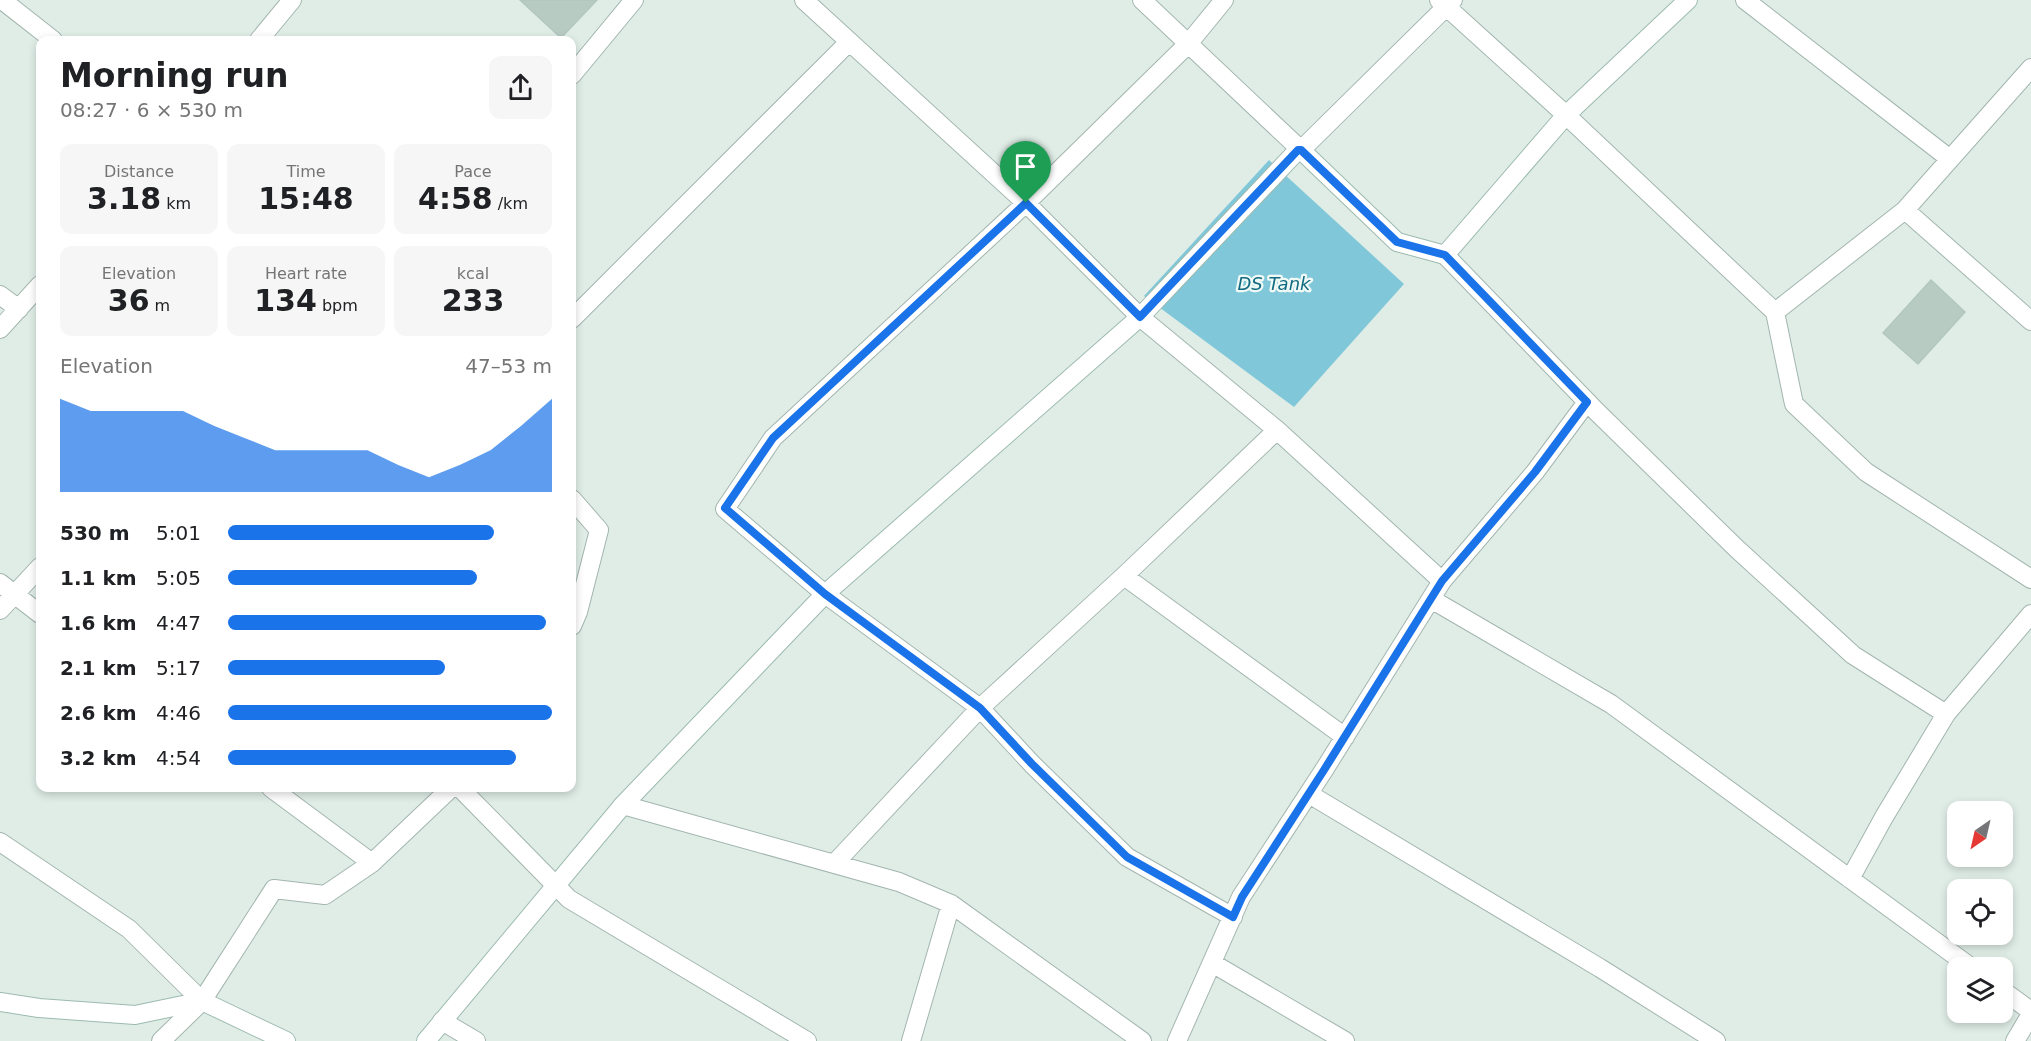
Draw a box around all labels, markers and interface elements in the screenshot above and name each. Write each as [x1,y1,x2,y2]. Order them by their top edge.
text: Morning run [60,56,288,95]
button: share [489,56,552,119]
text: 08:27 · 6 × 530 m [60,98,243,122]
pin [1000,141,1051,203]
icon: arrive [1009,150,1042,183]
text: Distance [104,162,174,181]
text: Time [286,162,326,181]
text: Pace [454,162,492,181]
text: 3.18 [87,181,161,216]
text: 15:48 [258,181,354,216]
text: 4:58 [418,181,493,216]
text: km [161,194,191,213]
text: /km [493,194,528,213]
text: Elevation [102,264,176,283]
text: Heart rate [265,264,347,283]
text: kcal [457,264,489,283]
water label: DS Tank [1238,273,1312,294]
text: 36 [108,283,150,318]
text: 134 [254,283,317,318]
text: 233 [442,283,504,318]
text: m [150,296,170,315]
text: bpm [317,296,358,315]
text: Elevation [60,354,153,378]
text: 47–53 m [465,354,552,378]
text: 530 m [60,521,130,545]
text: 5:01 [156,521,201,545]
text: 1.1 km [60,566,137,590]
text: 5:05 [156,566,201,590]
text: 1.6 km [60,611,137,635]
text: 4:47 [156,611,201,635]
text: 2.1 km [60,656,137,680]
text: 5:17 [156,656,201,680]
text: 2.6 km [60,701,137,725]
text: 4:46 [156,701,201,725]
text: 3.2 km [60,746,137,770]
text: 4:54 [156,746,201,770]
north arrow [1947,801,2013,867]
map controls [1947,801,2013,1023]
button: locate [1947,879,2013,945]
button: layers [1947,957,2013,1023]

